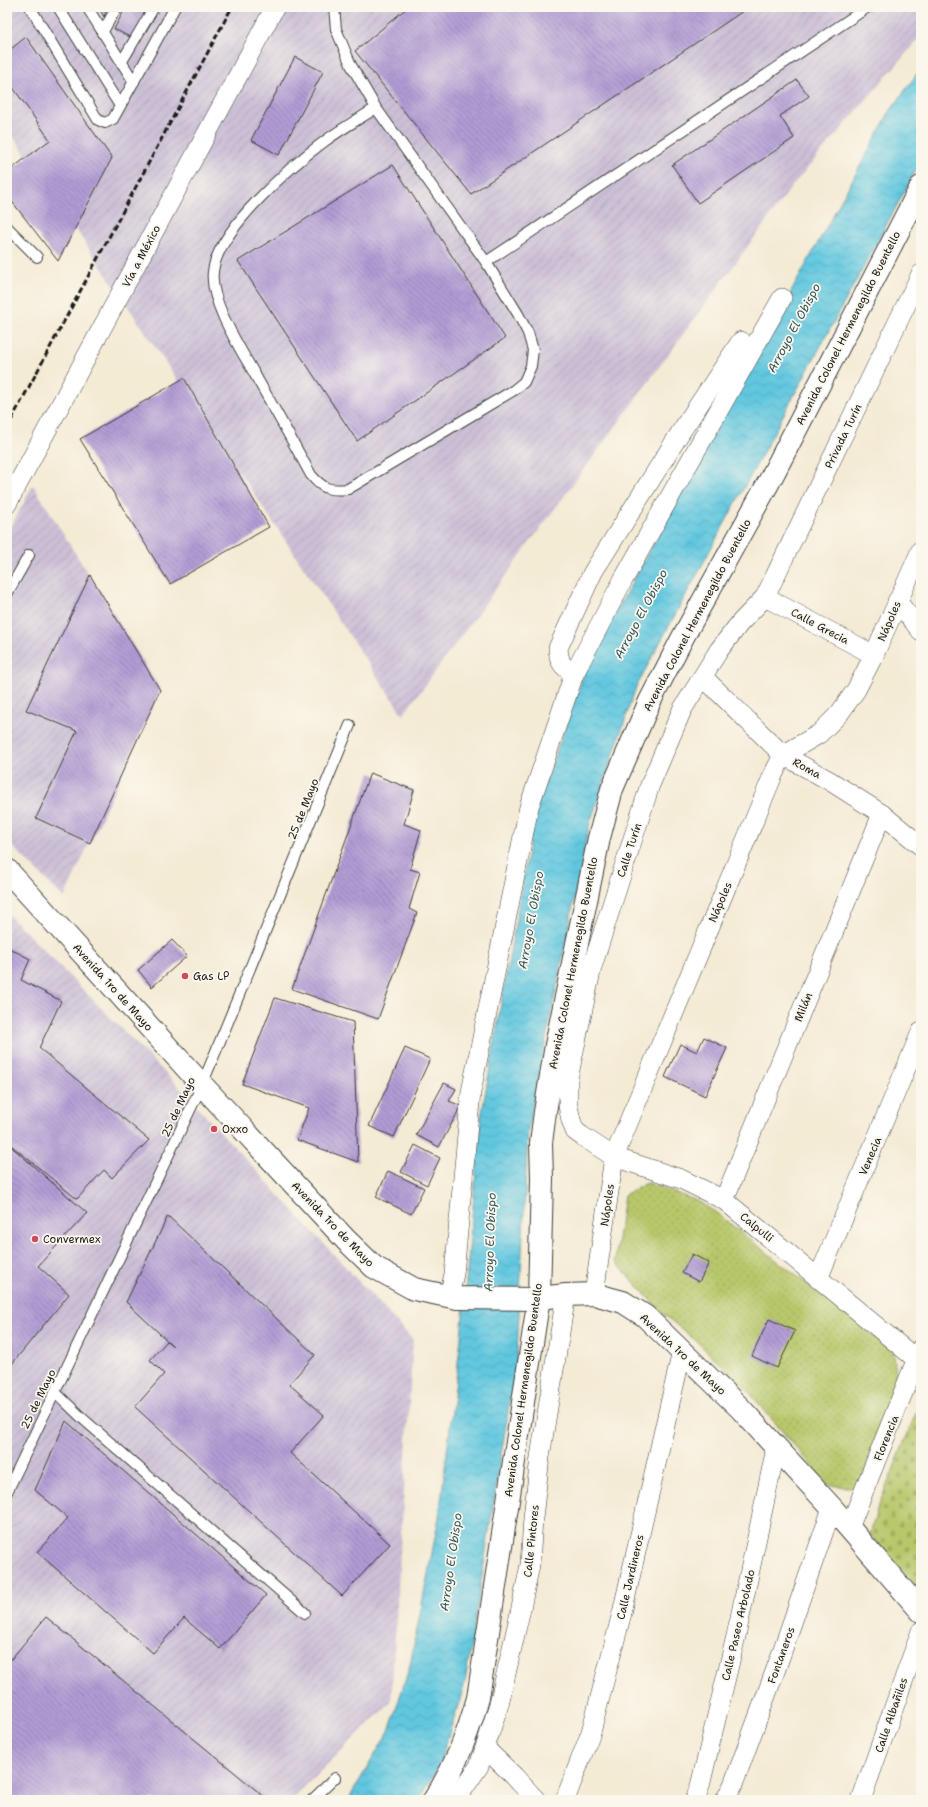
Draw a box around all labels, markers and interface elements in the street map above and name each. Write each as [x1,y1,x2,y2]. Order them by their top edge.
street label: Vía a México [119,222,164,290]
street label: Avenida Colonel Hermenegildo Buentello [793,228,904,428]
water label: Arroyo El Obispo [764,281,824,375]
street label: Privada Turín [821,401,866,471]
street label: Avenida Colonel Hermenegildo Buentello [640,516,755,714]
water label: Arroyo El Obispo [611,567,671,661]
street label: Nápoles [874,599,905,644]
street label: Calle Grecia [788,605,852,648]
street label: Roma [790,755,824,782]
street label: 25 de Mayo [284,776,323,842]
street label: Calle Turín [614,821,645,879]
street label: Avenida Colonel Hermenegildo Buentello [546,855,602,1071]
water label: Arroyo El Obispo [515,870,547,970]
street label: Nápoles [705,880,736,925]
street label: Avenida 1ro de Mayo [69,940,156,1035]
place label: Gas LP [193,969,229,984]
marker: Gas LP [180,971,190,981]
street label: Milán [791,990,816,1024]
street label: 25 de Mayo [158,1074,199,1140]
place label: Oxxo [222,1122,249,1137]
marker: Oxxo [209,1124,219,1134]
street label: Venecia [856,1134,885,1178]
street label: Avenida 1ro de Mayo [288,1178,378,1270]
street label: Nápoles [597,1183,618,1227]
water label: Arroyo El Obispo [480,1192,500,1292]
street label: Calpulli [737,1209,777,1245]
place label: Convermex [43,1232,101,1247]
marker: Convermex [30,1234,40,1244]
street label: Avenida Colonel Hermenegildo Buentello [501,1282,546,1498]
street label: Avenida 1ro de Mayo [636,1310,729,1399]
street label: 25 de Mayo [17,1366,60,1432]
street label: Florencia [871,1413,902,1463]
street label: Calle Pintores [520,1504,543,1578]
water label: Arroyo El Obispo [436,1512,466,1612]
street label: Calle Jardineros [613,1533,648,1621]
street label: Calle Paseo Arbolado [718,1568,759,1682]
street label: Fontaneros [764,1625,799,1686]
street label: Calle Albañiles [872,1675,911,1755]

